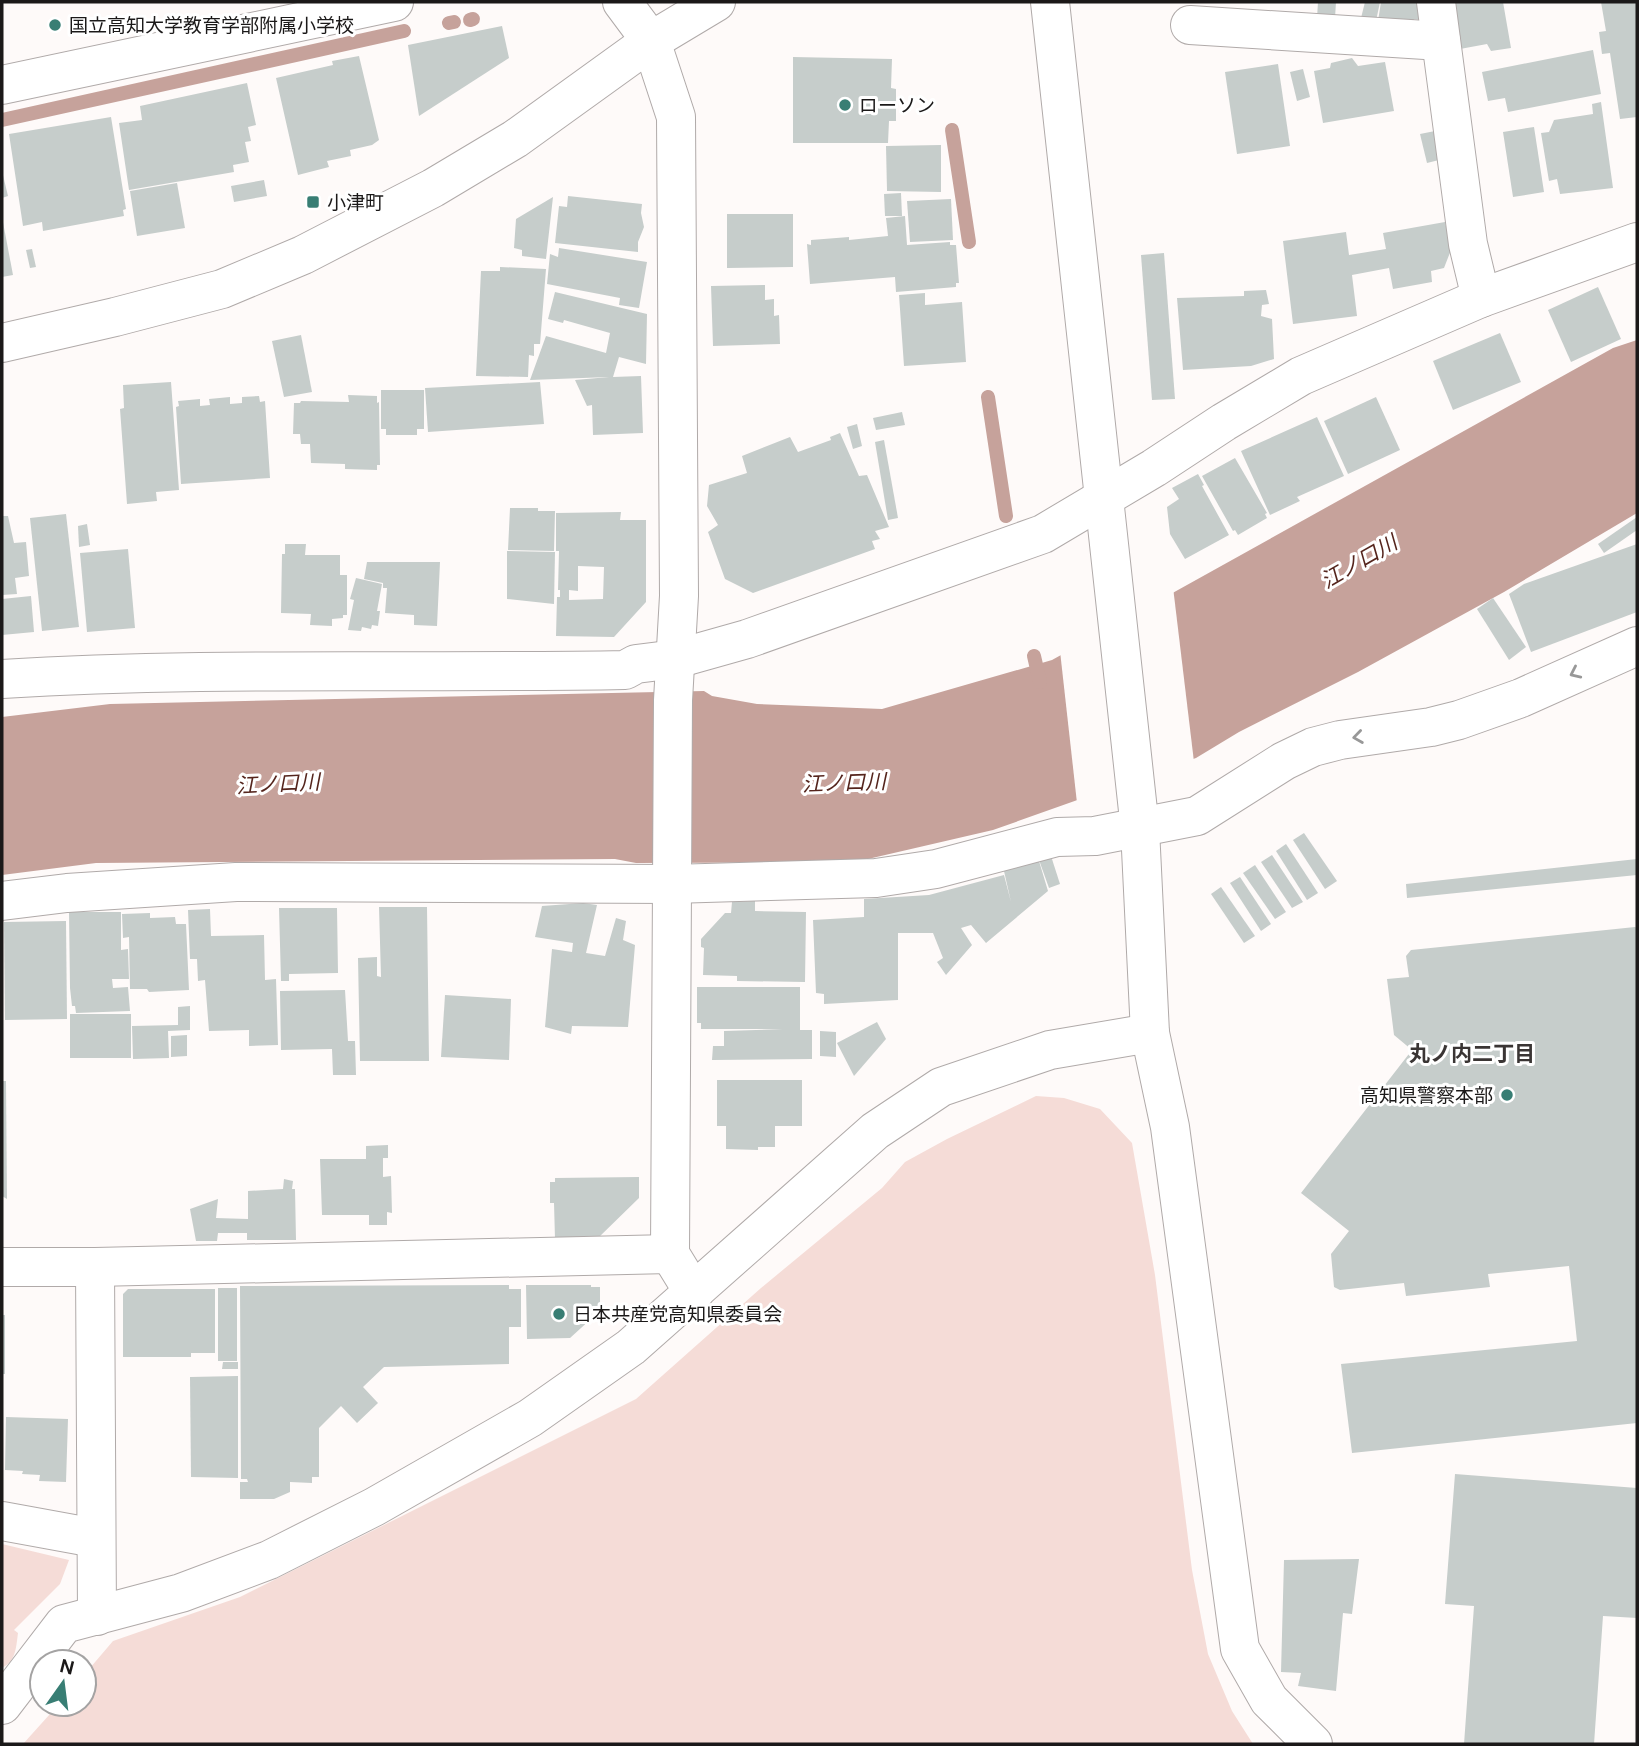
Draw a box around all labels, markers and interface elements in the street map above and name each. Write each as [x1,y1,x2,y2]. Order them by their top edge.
place label: 国立高知大学教育学部附属小学校 [69,13,354,38]
marker: 国立高知大学教育学部附属小学校 [47,17,63,33]
place label: ローソン [859,93,935,118]
marker: ローソン [837,97,853,113]
place label: 小津町 [327,190,384,215]
marker: 小津町 [305,194,321,210]
water label: 江ノ口川 [1316,528,1404,595]
one-way arrow [1570,665,1582,679]
one-way arrow [1352,730,1364,745]
water label: 江ノ口川 [802,767,888,798]
water label: 江ノ口川 [235,768,323,800]
district label: 丸ノ内二丁目 [1409,1040,1535,1068]
place label: 高知県警察本部 [1360,1083,1493,1108]
marker: 高知県警察本部 [1499,1087,1515,1103]
place label: 日本共産党高知県委員会 [573,1302,782,1327]
marker: 日本共産党高知県委員会 [551,1306,567,1322]
north arrow [28,1648,98,1718]
text: N [57,1653,77,1681]

